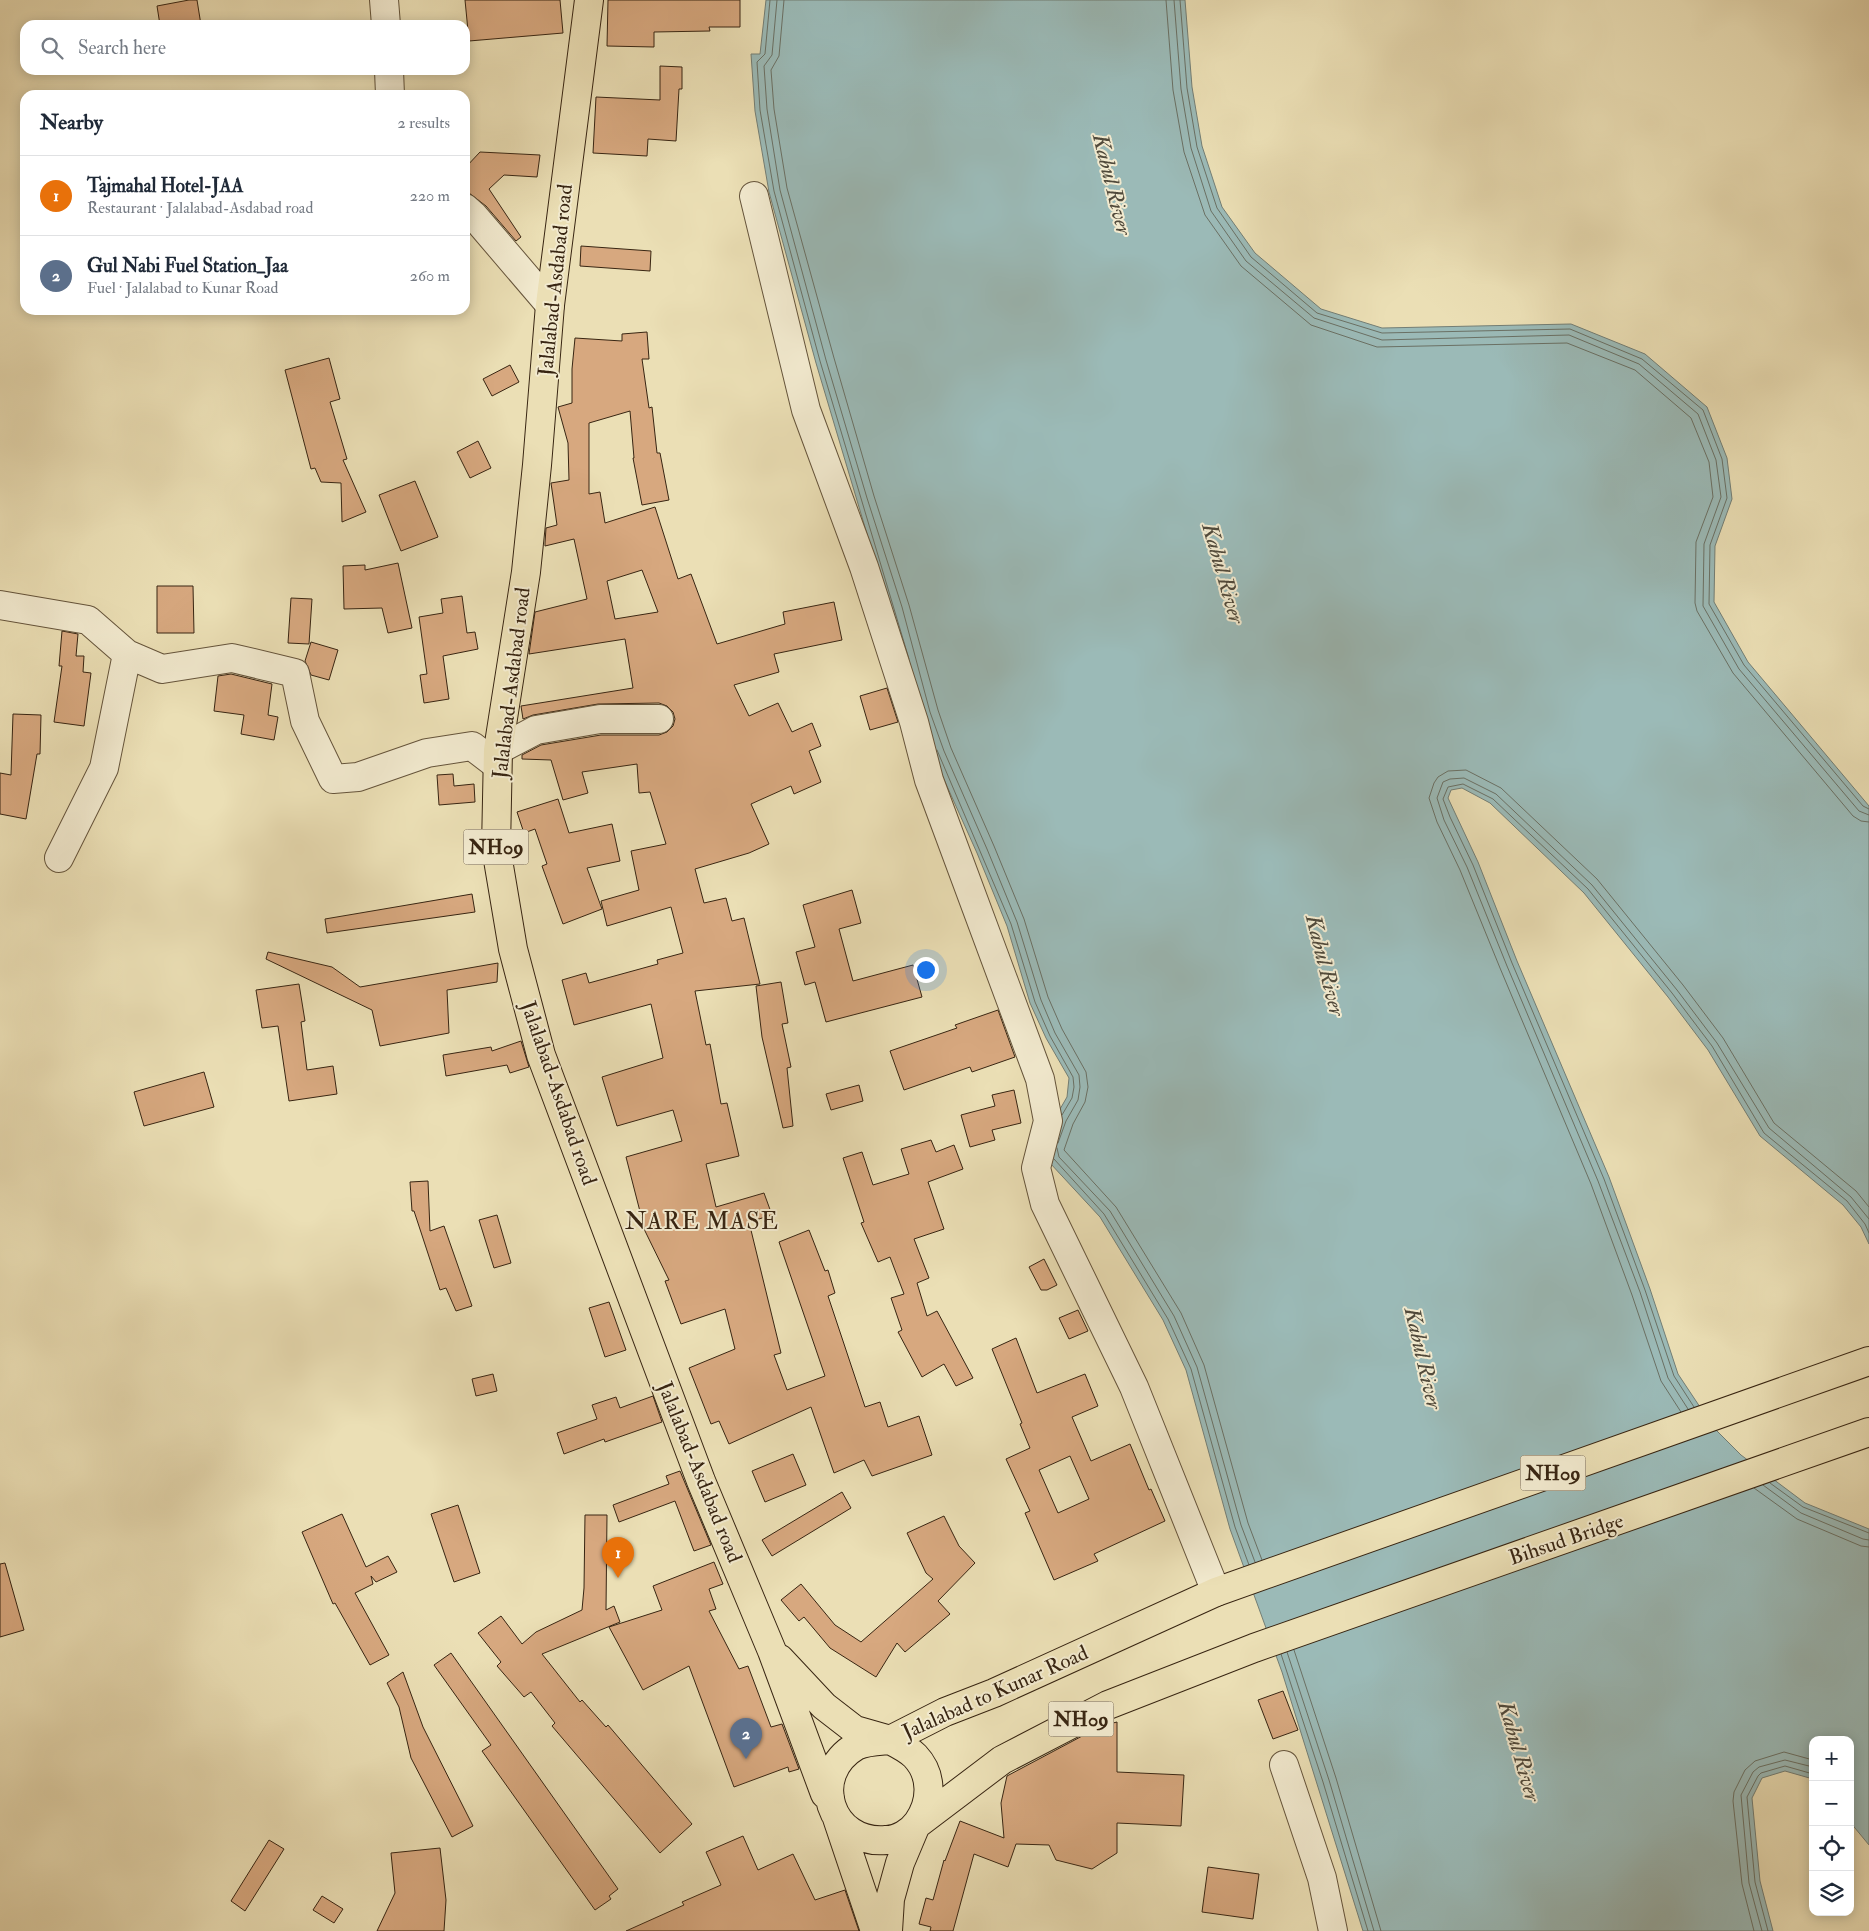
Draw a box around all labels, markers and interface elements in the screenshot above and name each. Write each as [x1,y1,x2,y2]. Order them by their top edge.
search box [20,20,470,75]
icon: search [38,34,66,62]
text: Search here [78,36,166,60]
text: Nearby [40,109,103,136]
text: 2 results [397,113,450,133]
water label: Kabul River [1086,130,1139,240]
text: Tajmahal Hotel-JAA [87,174,244,198]
street label: Jalalabad-Asdabad road [532,182,579,378]
text: 1 [53,186,59,206]
text: 220 m [410,186,450,206]
text: Restaurant · Jalalabad-Asdabad road [87,198,313,218]
text: Gul Nabi Fuel Station_Jaa [87,254,288,278]
text: 2 [52,266,60,286]
text: 260 m [410,266,450,286]
text: Fuel · Jalalabad to Kunar Road [87,278,278,298]
water label: Kabul River [1195,519,1251,629]
street label: Jalalabad-Asdabad road [486,585,537,781]
road number: NH09 [464,830,528,864]
water label: Kabul River [1299,911,1352,1021]
your location [913,957,939,983]
street label: Jalalabad-Asdabad road [514,997,603,1189]
district label: NARE MASE [625,1206,779,1237]
water label: Kabul River [1398,1304,1449,1414]
street label: Jalalabad-Asdabad road [651,1377,748,1567]
road number: NH09 [1520,1456,1586,1490]
street label: Bihsud Bridge [1505,1507,1627,1572]
pin: 1 [602,1537,634,1578]
street label: Jalalabad to Kunar Road [897,1639,1093,1746]
water label: Kabul River [1491,1697,1547,1807]
road number: NH09 [1048,1702,1114,1736]
pin: 2 [730,1718,762,1759]
map controls [1809,1736,1854,1916]
button: + [1809,1736,1854,1781]
button: − [1809,1781,1854,1826]
button: locate [1809,1826,1854,1871]
button: layers [1809,1871,1854,1916]

